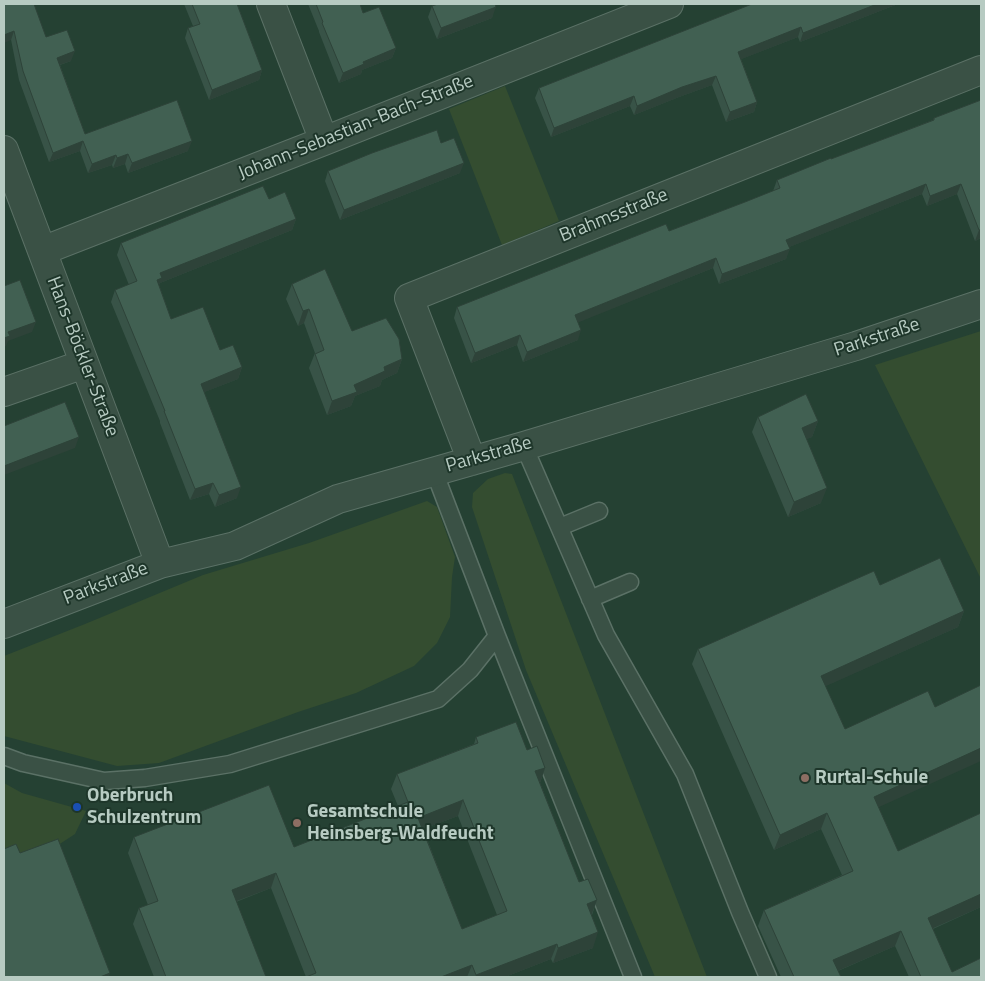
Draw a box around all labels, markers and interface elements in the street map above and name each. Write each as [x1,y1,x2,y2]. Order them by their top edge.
street label: Johann-Sebastian-Bach-Straße [235,70,477,186]
street label: Brahmsstraße [557,184,671,248]
street label: Hans-Böckler-Straße [41,274,123,440]
street label: Parkstraße [831,313,923,363]
street label: Parkstraße [443,432,535,478]
street label: Parkstraße [61,558,151,610]
place label: Rurtal-Schule [815,767,928,789]
marker: Rurtal-Schule [799,772,811,784]
place label: Oberbruch Schulzentrum [87,785,201,829]
marker: Oberbruch Schulzentrum [71,801,83,813]
place label: Gesamtschule Heinsberg-Waldfeucht [307,801,494,845]
marker: Gesamtschule Heinsberg-Waldfeucht [291,817,303,829]

